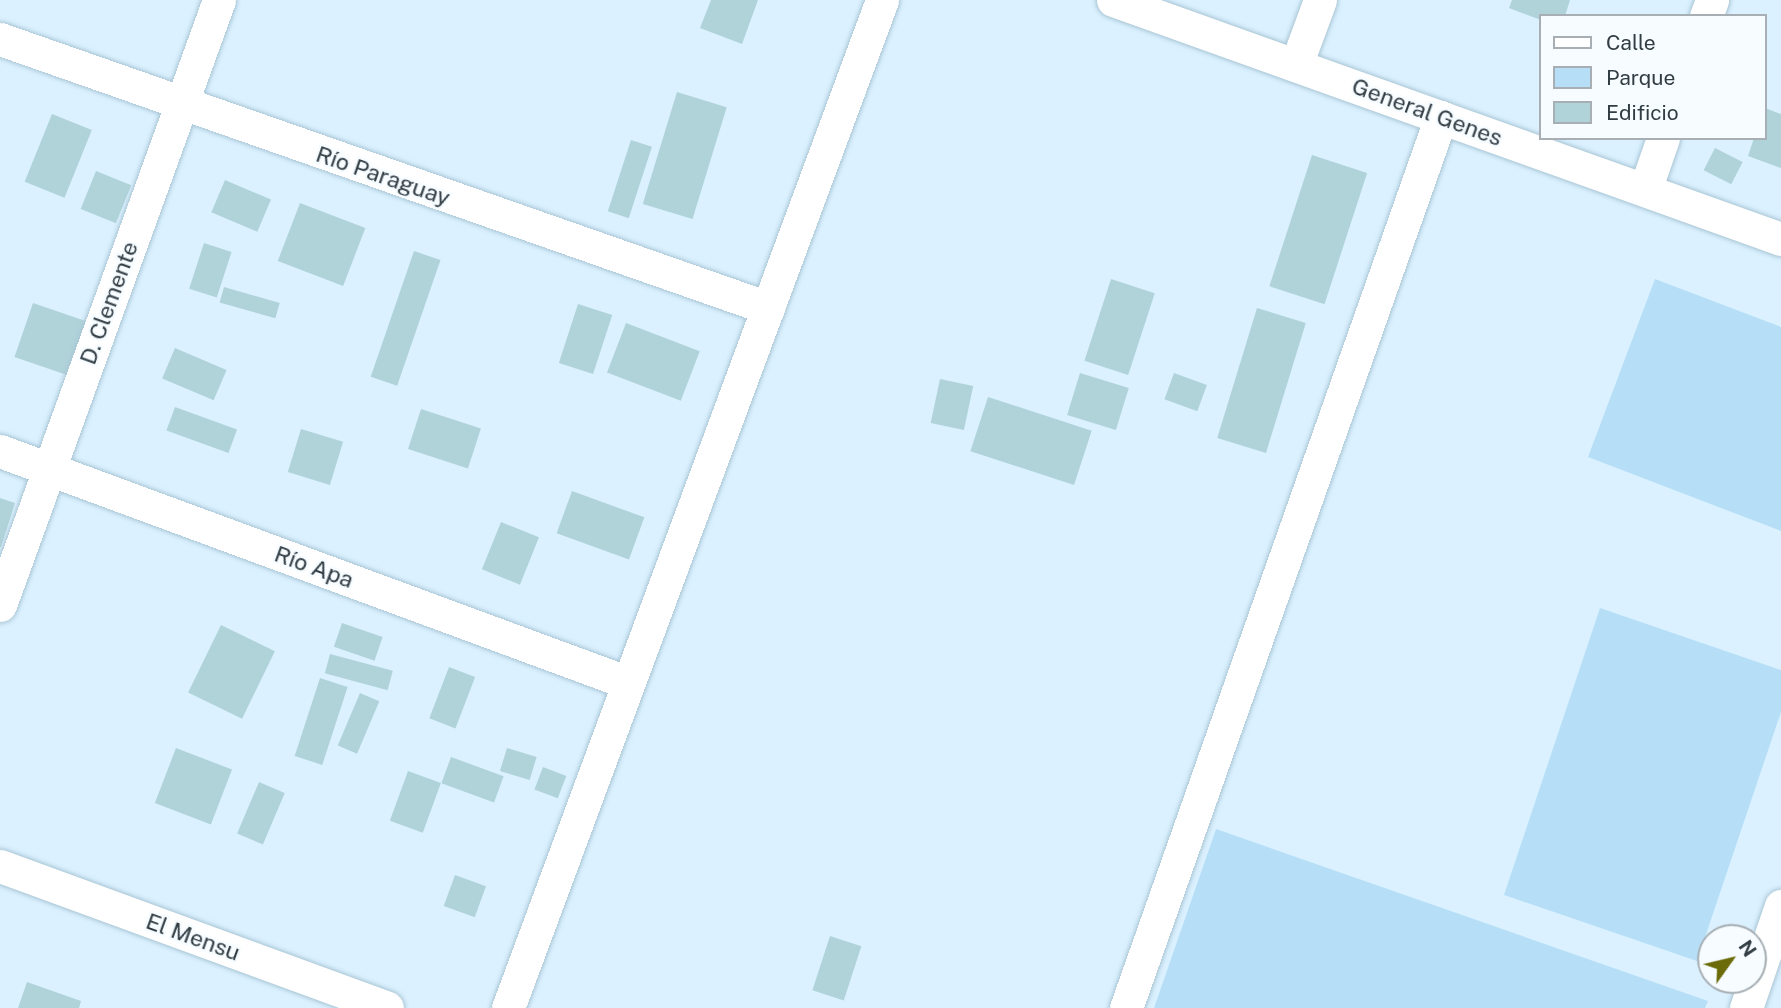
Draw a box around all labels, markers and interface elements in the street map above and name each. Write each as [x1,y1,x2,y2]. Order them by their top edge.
legend [1540,14,1767,140]
text: Calle [1606,30,1656,55]
text: Parque [1606,65,1675,90]
street label: General Genes [1348,72,1506,152]
text: Edificio [1606,100,1679,125]
street label: Río Paraguay [312,140,454,212]
street label: D. Clemente [74,238,144,368]
street label: Río Apa [271,540,357,594]
street label: El Mensu [142,907,244,967]
north arrow [1697,924,1767,994]
text: N [1734,936,1761,961]

